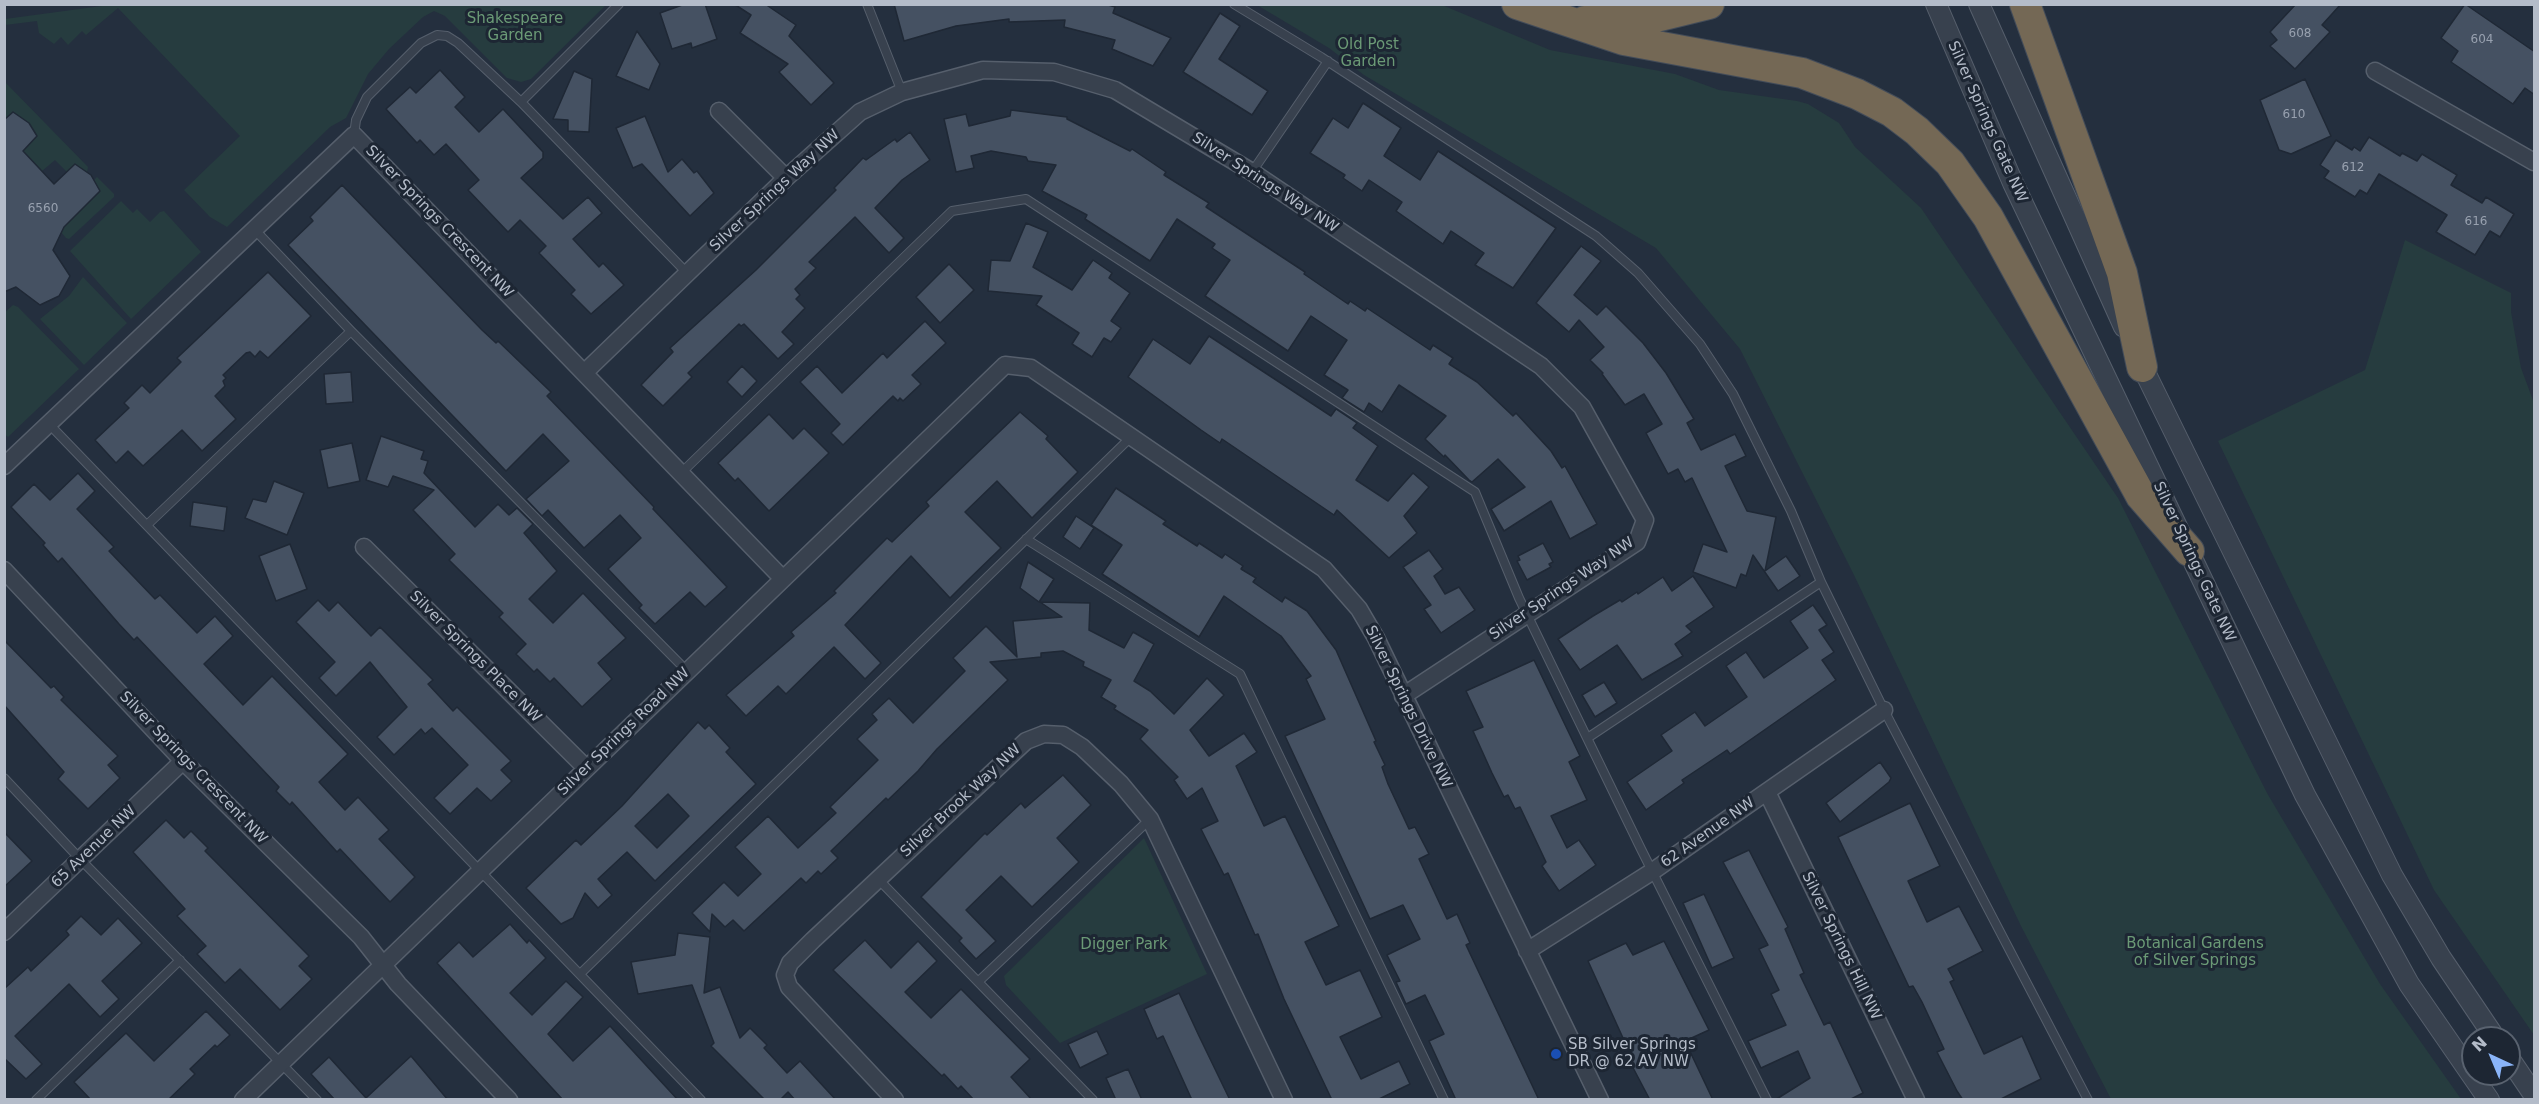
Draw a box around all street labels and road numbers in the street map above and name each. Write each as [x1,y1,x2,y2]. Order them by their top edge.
street label: Silver Springs Gate NW [1943,39,2031,205]
street label: Silver Springs Way NW [706,126,844,256]
street label: Silver Springs Way NW [1189,129,1341,237]
street label: Silver Springs Crescent NW [361,142,517,302]
street label: Silver Springs Gate NW [2149,479,2239,645]
street label: Silver Springs Way NW [1486,534,1638,644]
street label: Silver Springs Place NW [405,587,545,727]
street label: Silver Springs Drive NW [1361,623,1455,791]
street label: Silver Springs Road NW [554,664,694,800]
street label: Silver Springs Crescent NW [115,688,271,848]
street label: Silver Brook Way NW [897,741,1025,861]
street label: 62 Avenue NW [1658,794,1758,872]
street label: 65 Avenue NW [48,802,140,892]
street label: Silver Springs Hill NW [1797,869,1885,1023]

